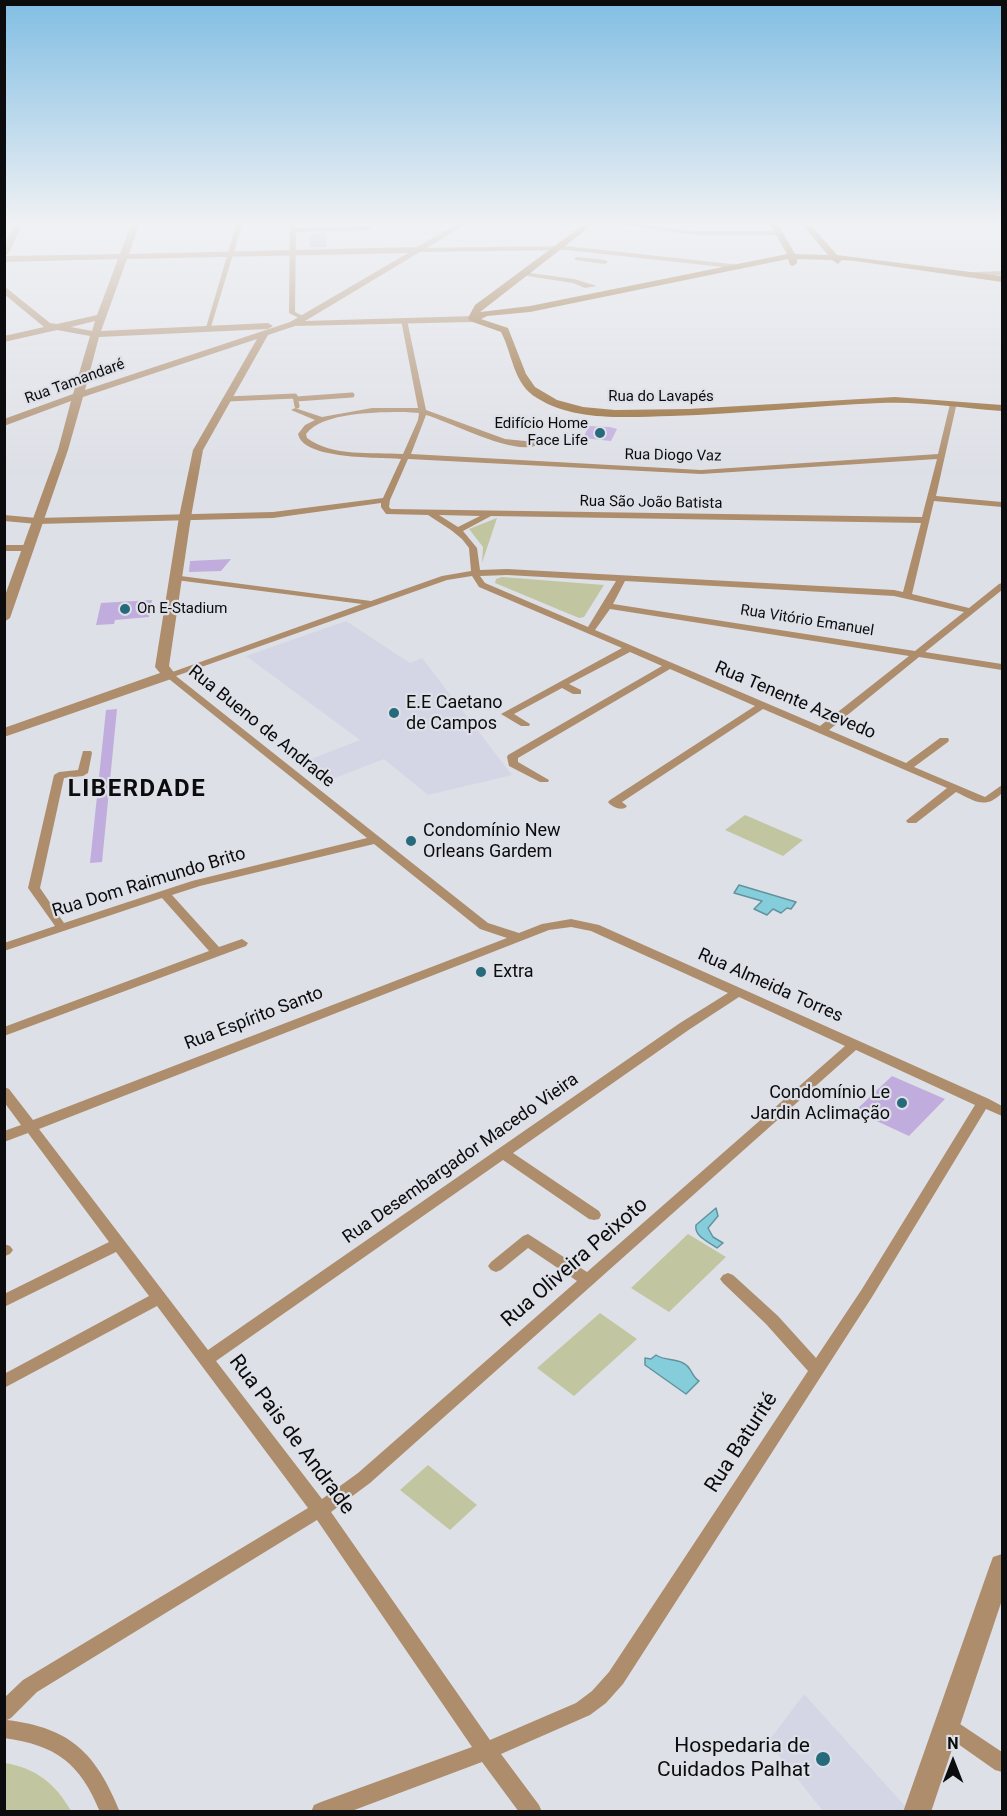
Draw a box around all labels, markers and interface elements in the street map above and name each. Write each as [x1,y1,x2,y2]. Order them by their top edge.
street label: Rua Tamandaré [23,356,127,408]
street label: Rua do Lavapés [608,388,714,406]
place label: Edifício Home Face Life [494,415,588,450]
marker: Edifício Home Face Life [593,426,607,440]
street label: Rua Diogo Vaz [624,446,722,466]
street label: Rua São João Batista [579,493,723,513]
place label: On E-Stadium [137,600,227,618]
marker: On E-Stadium [118,602,132,616]
street label: Rua Vitório Emanuel [739,602,875,640]
street label: Rua Tenente Azevedo [711,657,879,745]
street label: Rua Bueno de Andrade [184,661,338,793]
place label: E.E Caetano de Campos [406,692,503,734]
marker: E.E Caetano de Campos [387,706,401,720]
district label: LIBERDADE [68,776,206,804]
place label: Condomínio New Orleans Gardem [423,820,561,862]
marker: Condomínio New Orleans Gardem [404,834,418,848]
street label: Rua Dom Raimundo Brito [50,843,248,923]
street label: Rua Almeida Torres [694,944,846,1028]
place label: Extra [493,961,534,983]
marker: Extra [474,965,488,979]
street label: Rua Espírito Santo [182,983,326,1055]
street label: Rua Desembargador Macedo Vieira [339,1069,583,1249]
place label: Condomínio Le Jardin Aclimação [750,1082,890,1124]
marker: Condomínio Le Jardin Aclimação [895,1096,909,1110]
street label: Rua Oliveira Peixoto [497,1193,653,1333]
street label: Rua Pais de Andrade [223,1350,359,1520]
street label: Rua Baturité [700,1388,784,1498]
north arrow [923,1732,983,1792]
place label: Hospedaria de Cuidados Palhat [657,1734,810,1784]
text: N [947,1734,959,1753]
marker: Hospedaria de Cuidados Palhat [814,1750,832,1768]

